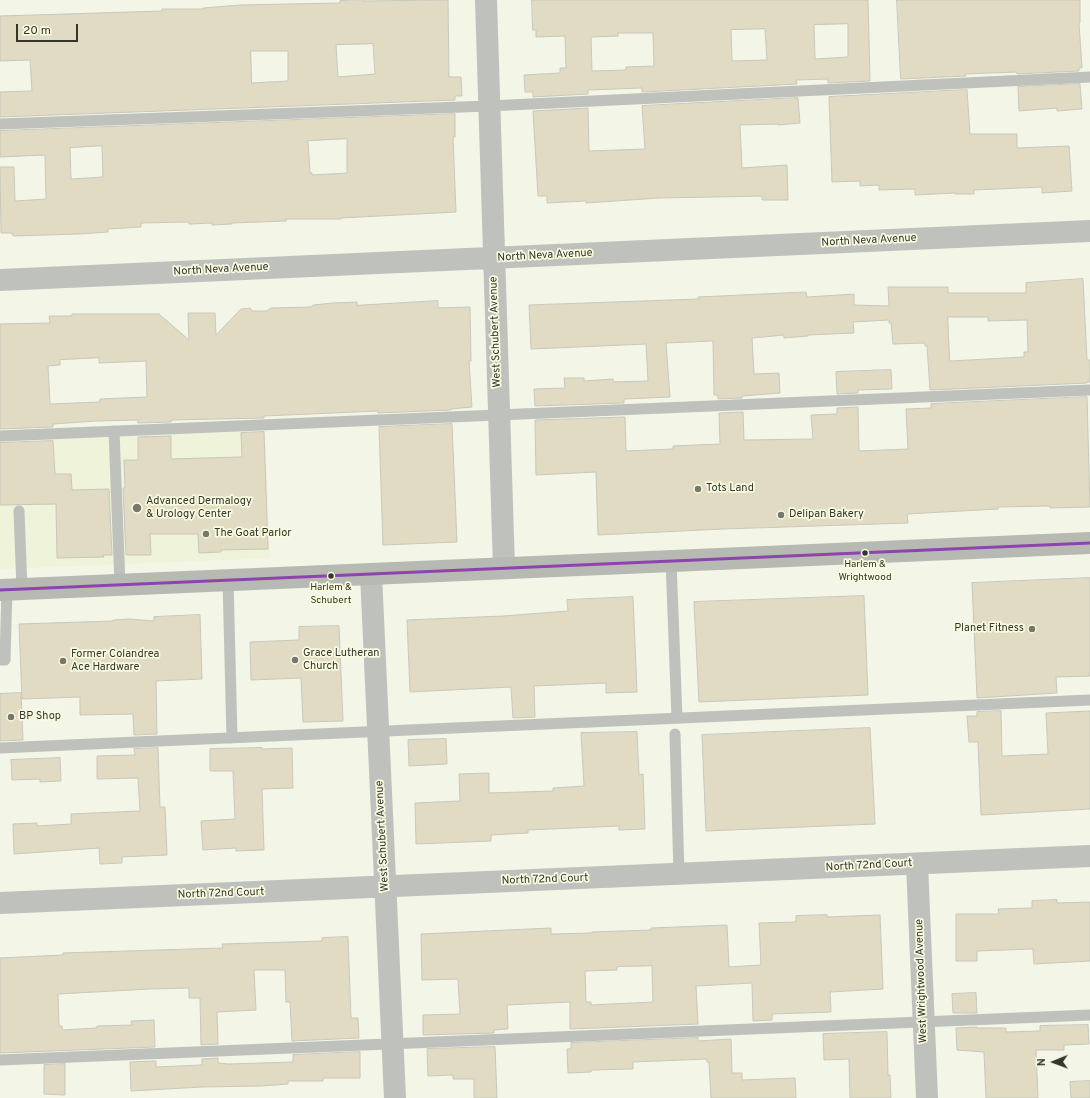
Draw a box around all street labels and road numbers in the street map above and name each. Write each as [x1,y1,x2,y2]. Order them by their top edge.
street label: North Neva Avenue [821,232,917,250]
street label: North Neva Avenue [497,247,593,265]
street label: North Neva Avenue [173,261,269,279]
street label: West Schubert Avenue [487,276,505,388]
street label: West Schubert Avenue [373,780,393,892]
street label: North 72nd Court [825,857,913,875]
street label: North 72nd Court [501,872,589,888]
street label: North 72nd Court [177,886,265,902]
street label: West Wrightwood Avenue [913,919,931,1043]

